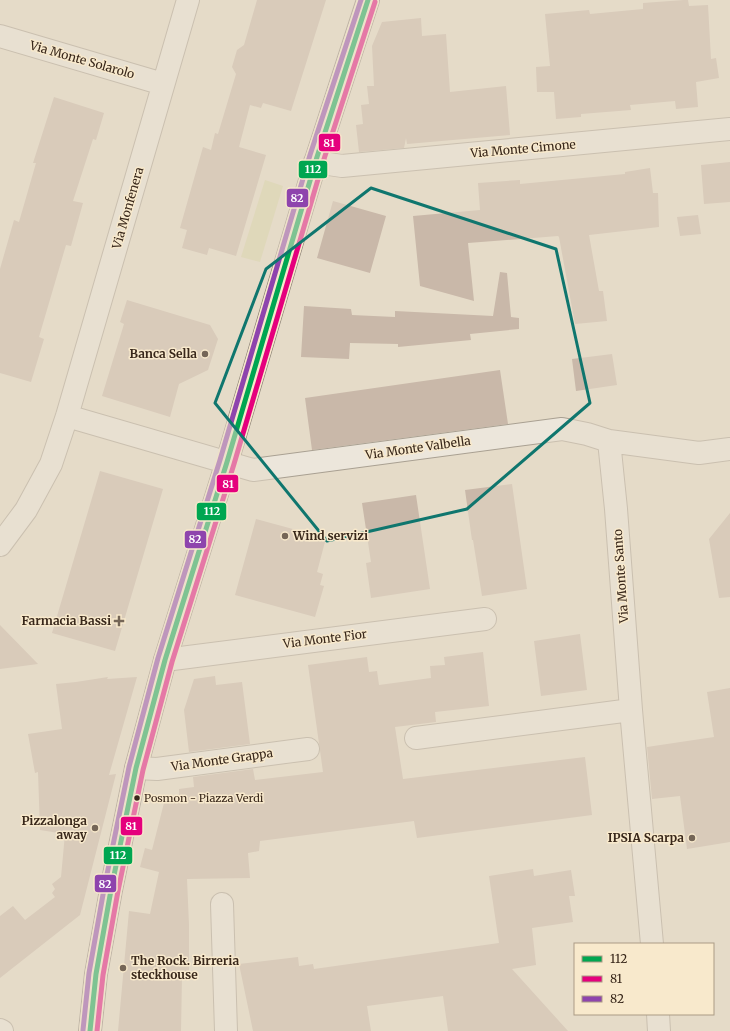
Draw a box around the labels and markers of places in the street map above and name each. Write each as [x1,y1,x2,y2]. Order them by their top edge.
place label: Banca Sella [130,346,197,361]
marker: Banca Sella [200,349,210,359]
place label: Wind servizi [292,528,368,543]
marker: Wind servizi [280,531,290,541]
place label: Farmacia Bassi [22,613,111,628]
marker: Farmacia Bassi [114,616,124,626]
place label: Posmon - Piazza Verdi [144,791,264,805]
marker: Posmon - Piazza Verdi [132,793,142,803]
place label: Pizzalonga away [21,813,88,842]
marker: Pizzalonga away [90,823,100,833]
place label: IPSIA Scarpa [608,830,684,845]
marker: IPSIA Scarpa [687,833,697,843]
place label: The Rock. Birreria steckhouse [131,953,239,982]
marker: The Rock. Birreria steckhouse [118,963,128,973]

